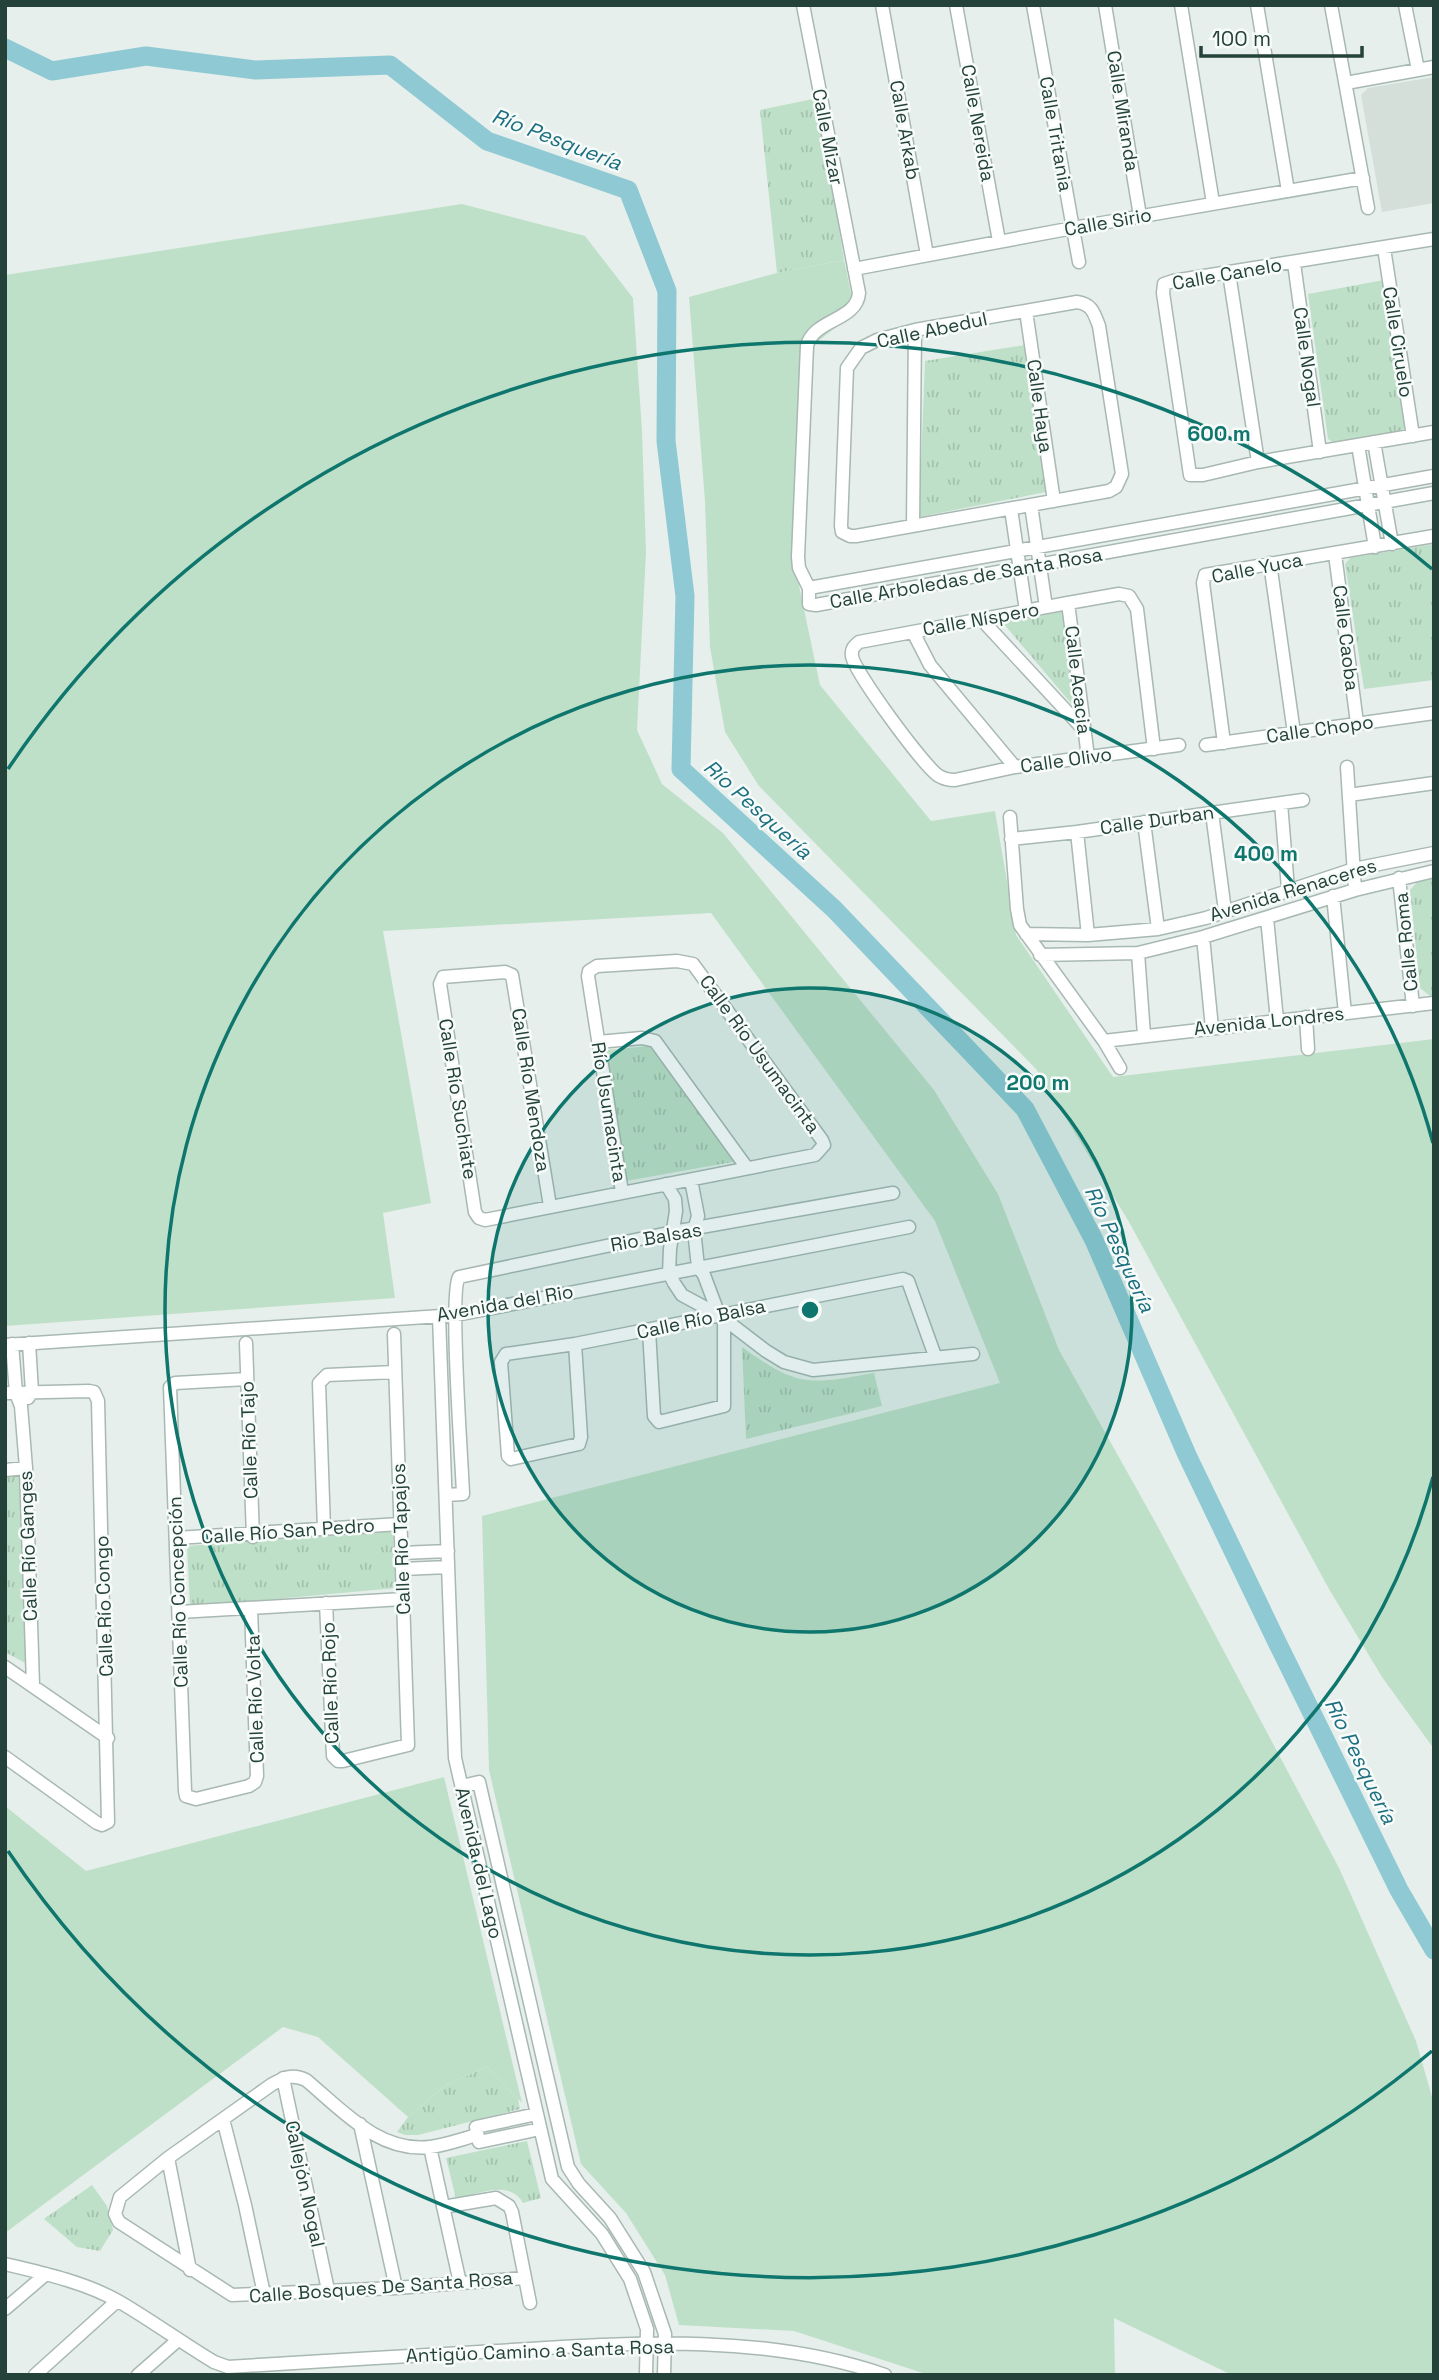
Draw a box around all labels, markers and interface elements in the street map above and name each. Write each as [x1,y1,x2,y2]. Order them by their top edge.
scale bar [1201,14,1362,58]
text: 100 m [1212,25,1271,52]
street label: Calle Miranda [1101,49,1145,173]
street label: Calle Nereida [955,63,1001,183]
street label: Calle Tritania [1034,74,1078,194]
street label: Calle Arkab [884,78,926,182]
street label: Calle Mizar [806,87,850,187]
water label: Río Pesquería [488,102,626,176]
street label: Calle Sirio [1062,202,1154,242]
street label: Calle Canelo [1170,252,1284,296]
street label: Calle Ciruelo [1377,285,1419,399]
street label: Calle Nogal [1288,305,1326,409]
street label: Calle Abedul [874,306,990,354]
street label: Calle Haya [1021,358,1059,454]
text: 600 m [1187,420,1251,447]
street label: Calle Arboledas de Santa Rosa [828,542,1104,614]
street label: Calle Yuca [1209,547,1305,589]
street label: Calle Caoba [1327,584,1365,692]
street label: Calle Níspero [921,596,1041,642]
street label: Calle Acacia [1059,624,1097,736]
street label: Calle Chopo [1265,709,1375,749]
street label: Calle Olivo [1019,741,1113,779]
water label: Río Pesquería [698,753,818,865]
street label: Calle Durban [1098,800,1216,840]
text: 400 m [1234,840,1298,867]
street label: Avenida Renaceres [1206,853,1380,927]
street label: Calle Roma [1388,891,1424,993]
street label: Calle Río Usumacinta [694,970,826,1138]
street label: Avenida Londres [1193,1001,1345,1041]
street label: Calle Río Mendoza [506,1006,556,1174]
street label: Calle Río Suchiate [433,1017,483,1181]
street label: Río Usumacinta [586,1040,632,1184]
text: 200 m [1007,1069,1069,1096]
water label: Río Pesquería [1079,1181,1161,1317]
street label: Rio Balsas [608,1217,704,1257]
street label: Avenida del Rio [435,1279,575,1327]
street label: Calle Río Balsa [634,1293,768,1345]
centre of rings [798,1298,822,1322]
street label: Calle Río Tajo [234,1380,264,1500]
street label: Calle Río Tapajos [386,1463,416,1615]
street label: Calle Río Ganges [13,1470,43,1622]
street label: Calle Río Concepción [162,1496,194,1688]
street label: Calle Río San Pedro [200,1512,376,1550]
street label: Calle Río Congo [89,1535,119,1677]
street label: Calle Río Rojo [315,1622,345,1744]
street label: Calle Río Volta [240,1634,270,1764]
water label: Río Pesquería [1319,1694,1403,1829]
street label: Avenida del Lago [449,1785,509,1941]
street label: Callejón Nogal [279,2118,331,2250]
street label: Calle Bosques De Santa Rosa [248,2265,514,2309]
street label: Antigüo Camino a Santa Rosa [405,2334,675,2368]

